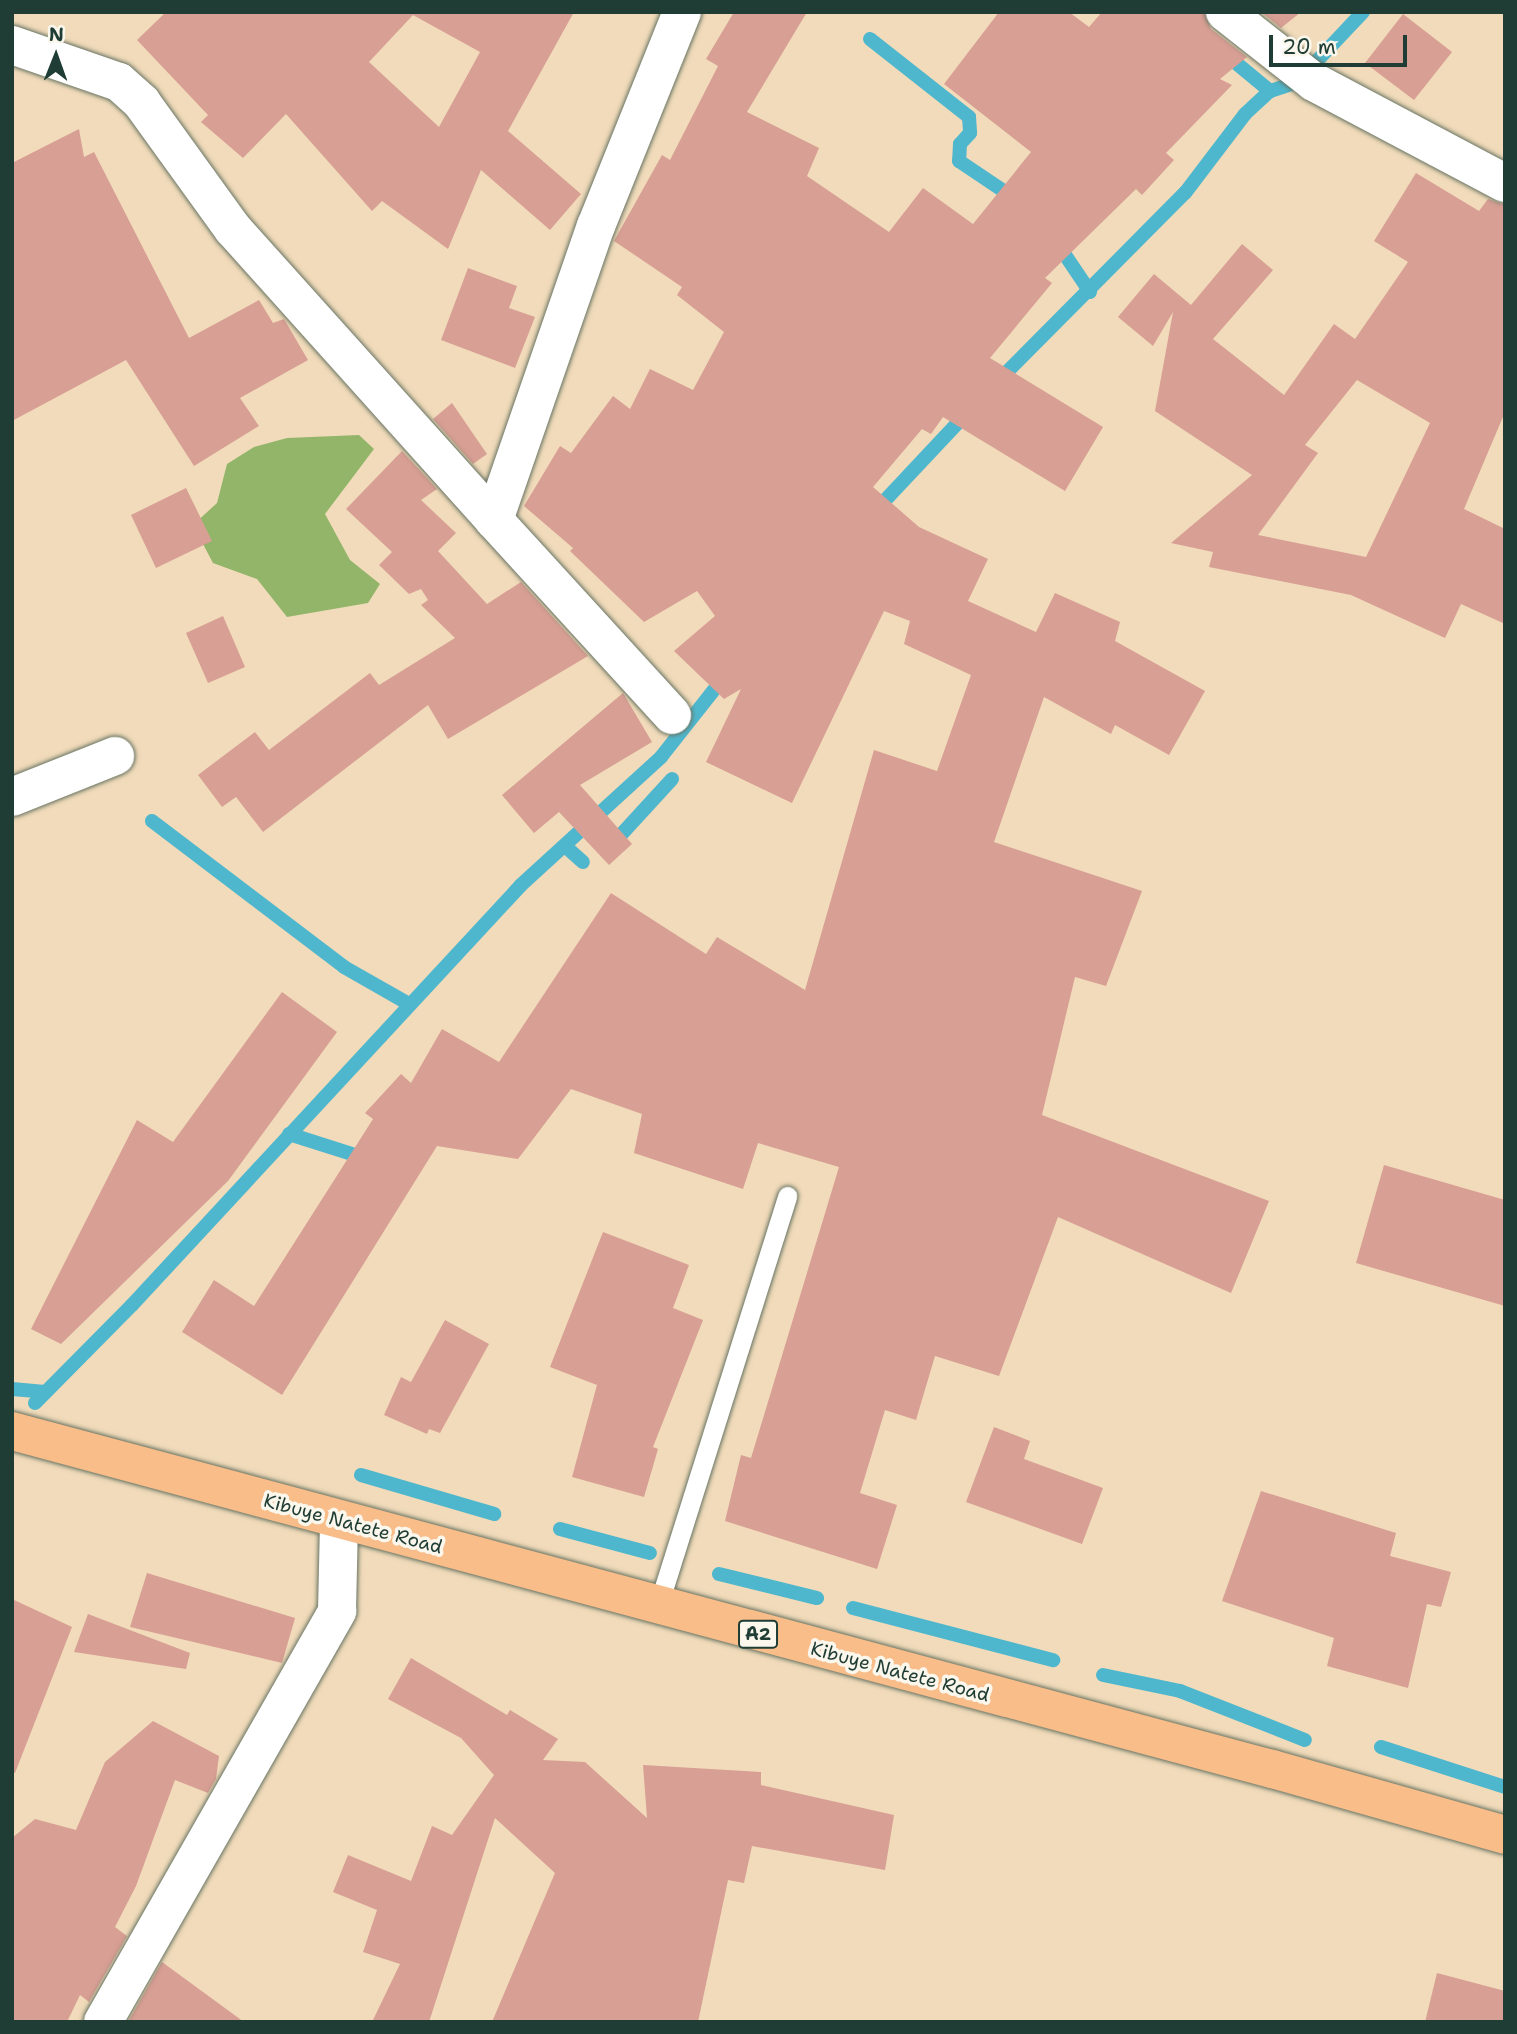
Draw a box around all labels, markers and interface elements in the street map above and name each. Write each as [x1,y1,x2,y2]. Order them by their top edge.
north arrow [21,21,91,91]
scale bar [1272,21,1410,65]
text: N [49,22,64,47]
text: 20 m [1282,33,1336,61]
street label: Kibuye Natete Road [261,1489,445,1559]
road number: A2 [737,1619,779,1648]
street label: Kibuye Natete Road [808,1637,992,1707]

